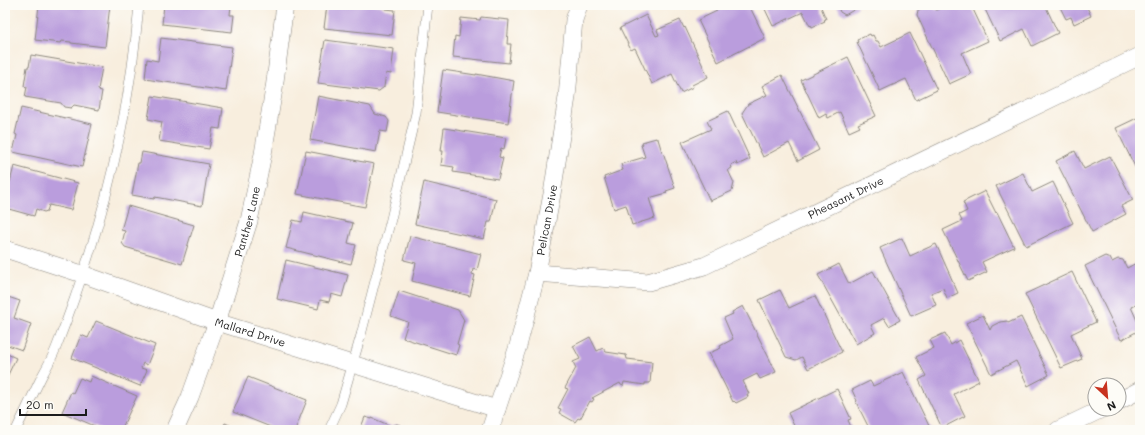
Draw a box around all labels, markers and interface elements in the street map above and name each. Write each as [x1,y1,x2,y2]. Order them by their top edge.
street label: Pheasant Drive [805,173,886,222]
street label: Pelican Drive [533,183,560,256]
street label: Panther Lane [230,185,263,258]
street label: Mallard Drive [213,314,288,350]
north arrow [1087,377,1127,417]
scale bar [20,391,86,417]
text: 20 m [26,396,54,412]
text: N [1105,398,1119,415]

